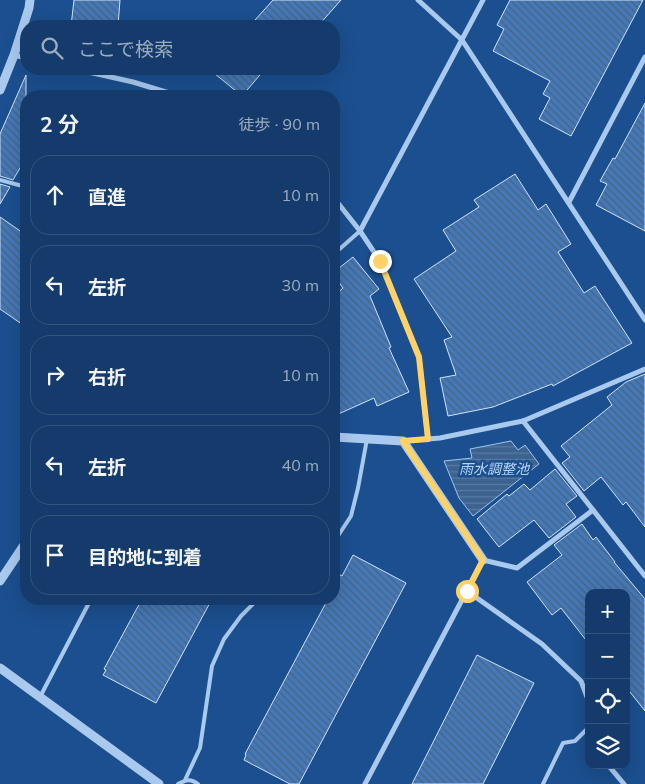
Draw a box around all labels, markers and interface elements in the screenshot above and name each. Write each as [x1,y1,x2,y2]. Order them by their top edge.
search box [20,20,340,75]
icon: search [38,34,66,62]
text: ここで検索 [78,37,173,61]
text: 2 分 [40,111,79,137]
text: 徒歩 · 90 m [239,114,320,134]
icon: ahead [41,181,69,209]
text: 直進 [88,185,126,209]
text: 10 m [282,185,319,205]
route end [369,250,392,273]
icon: left [41,271,69,299]
text: 左折 [88,275,126,299]
text: 30 m [282,275,319,295]
icon: right [41,361,69,389]
text: 右折 [88,365,126,389]
text: 10 m [282,365,319,385]
icon: left [41,451,69,479]
text: 左折 [88,455,126,479]
text: 40 m [282,455,319,475]
water label: 雨水調整池 [459,460,531,478]
icon: arrive [41,541,69,569]
text: 目的地に到着 [88,545,202,569]
route start [456,580,479,603]
map controls [585,589,630,769]
button: + [585,589,630,634]
button: − [585,634,630,679]
button: locate [585,679,630,724]
button: layers [585,724,630,769]

